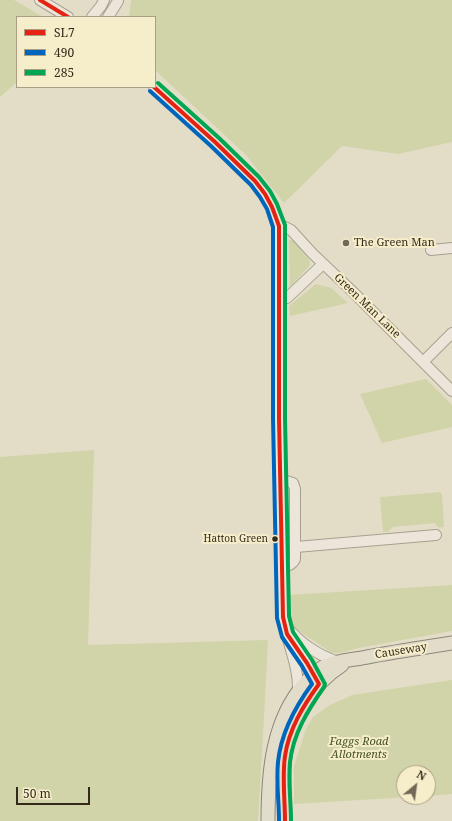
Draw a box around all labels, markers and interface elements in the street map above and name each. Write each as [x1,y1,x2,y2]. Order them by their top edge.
legend [16,16,156,88]
text: SL7 [54,24,75,41]
text: 490 [54,44,74,61]
text: 285 [54,64,74,81]
place label: The Green Man [354,236,435,250]
marker: The Green Man [341,238,351,248]
street label: Green Man Lane [331,271,403,341]
place label: Hatton Green [204,533,268,545]
marker: Hatton Green [270,534,280,544]
street label: Causeway [374,640,428,662]
park label: Faggs Road Allotments [330,735,388,761]
north arrow [396,765,436,805]
text: N [414,766,429,784]
scale bar [18,779,92,805]
text: 50 m [23,785,51,802]

